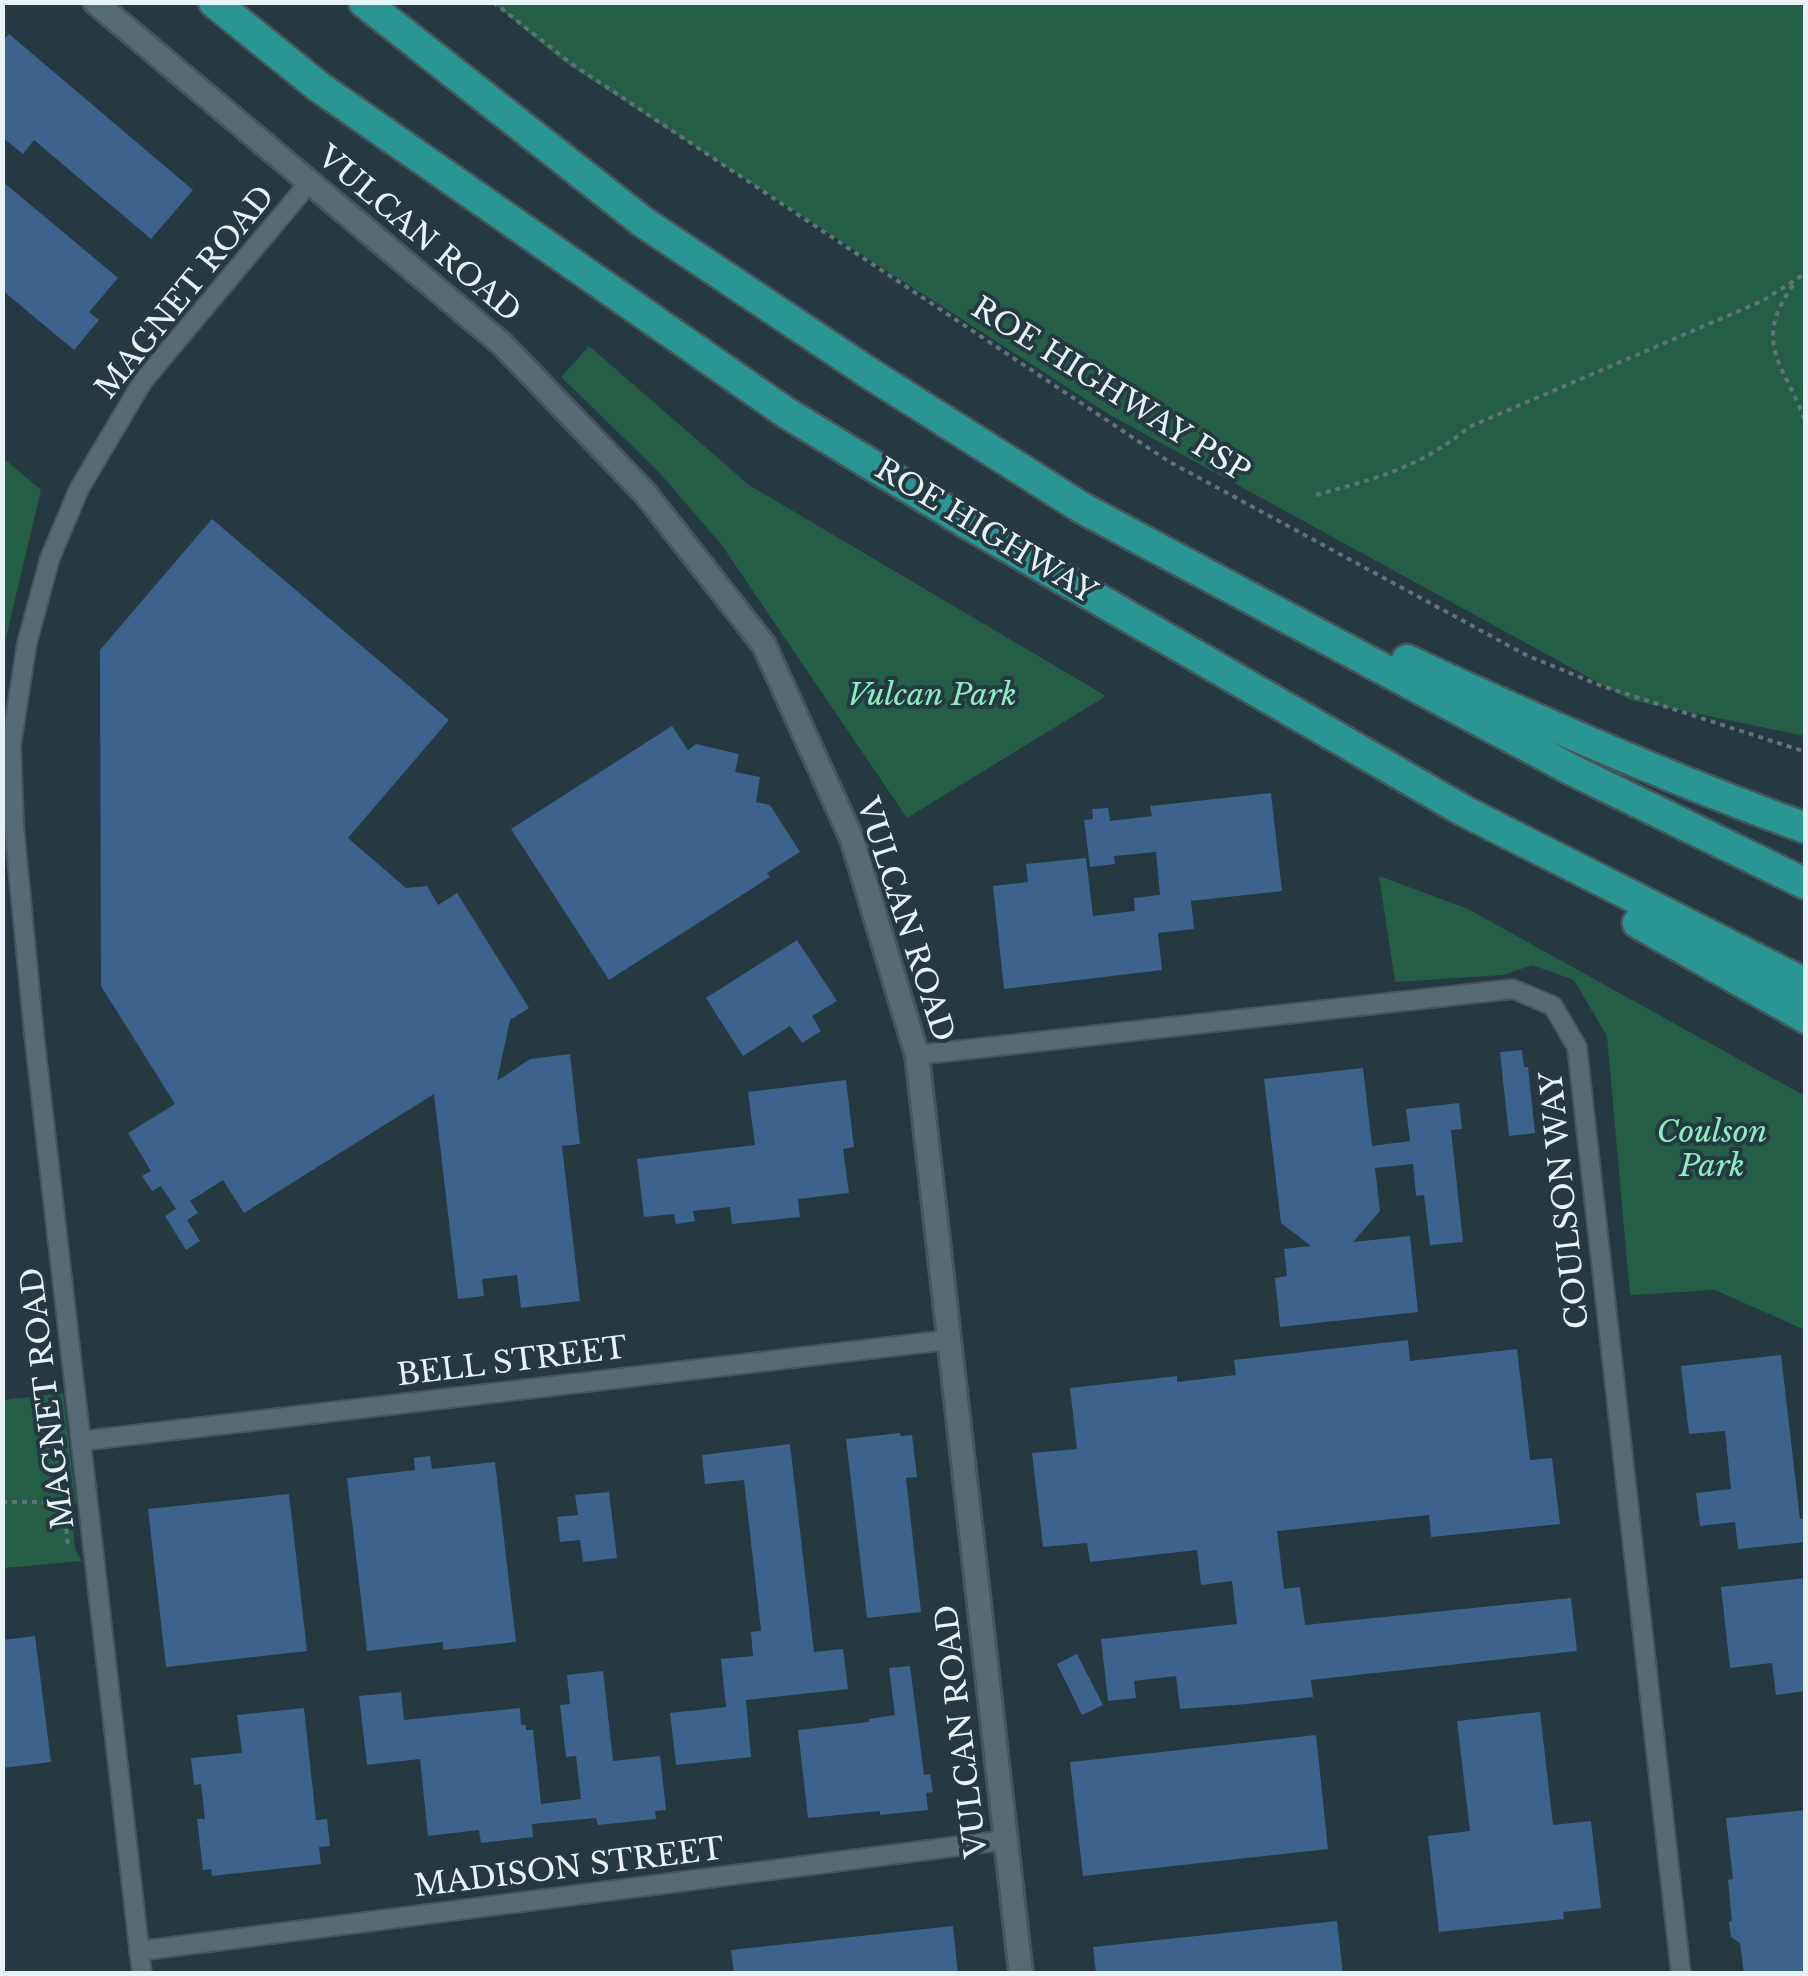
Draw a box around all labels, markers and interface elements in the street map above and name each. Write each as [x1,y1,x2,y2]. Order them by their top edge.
street label: VULCAN ROAD [309,139,527,331]
street label: MAGNET ROAD [89,179,283,407]
street label: ROE HIGHWAY PSP [965,291,1255,491]
street label: ROE HIGHWAY [868,452,1102,612]
park label: Vulcan Park [847,679,1017,715]
street label: VULCAN ROAD [848,794,960,1046]
street label: COULSON WAY [1535,1069,1597,1331]
park label: Coulson Park [1657,1116,1767,1186]
street label: MAGNET ROAD [15,1265,83,1531]
street label: BELL STREET [395,1331,629,1395]
street label: VULCAN ROAD [930,1603,996,1859]
street label: MADISON STREET [412,1832,726,1906]

